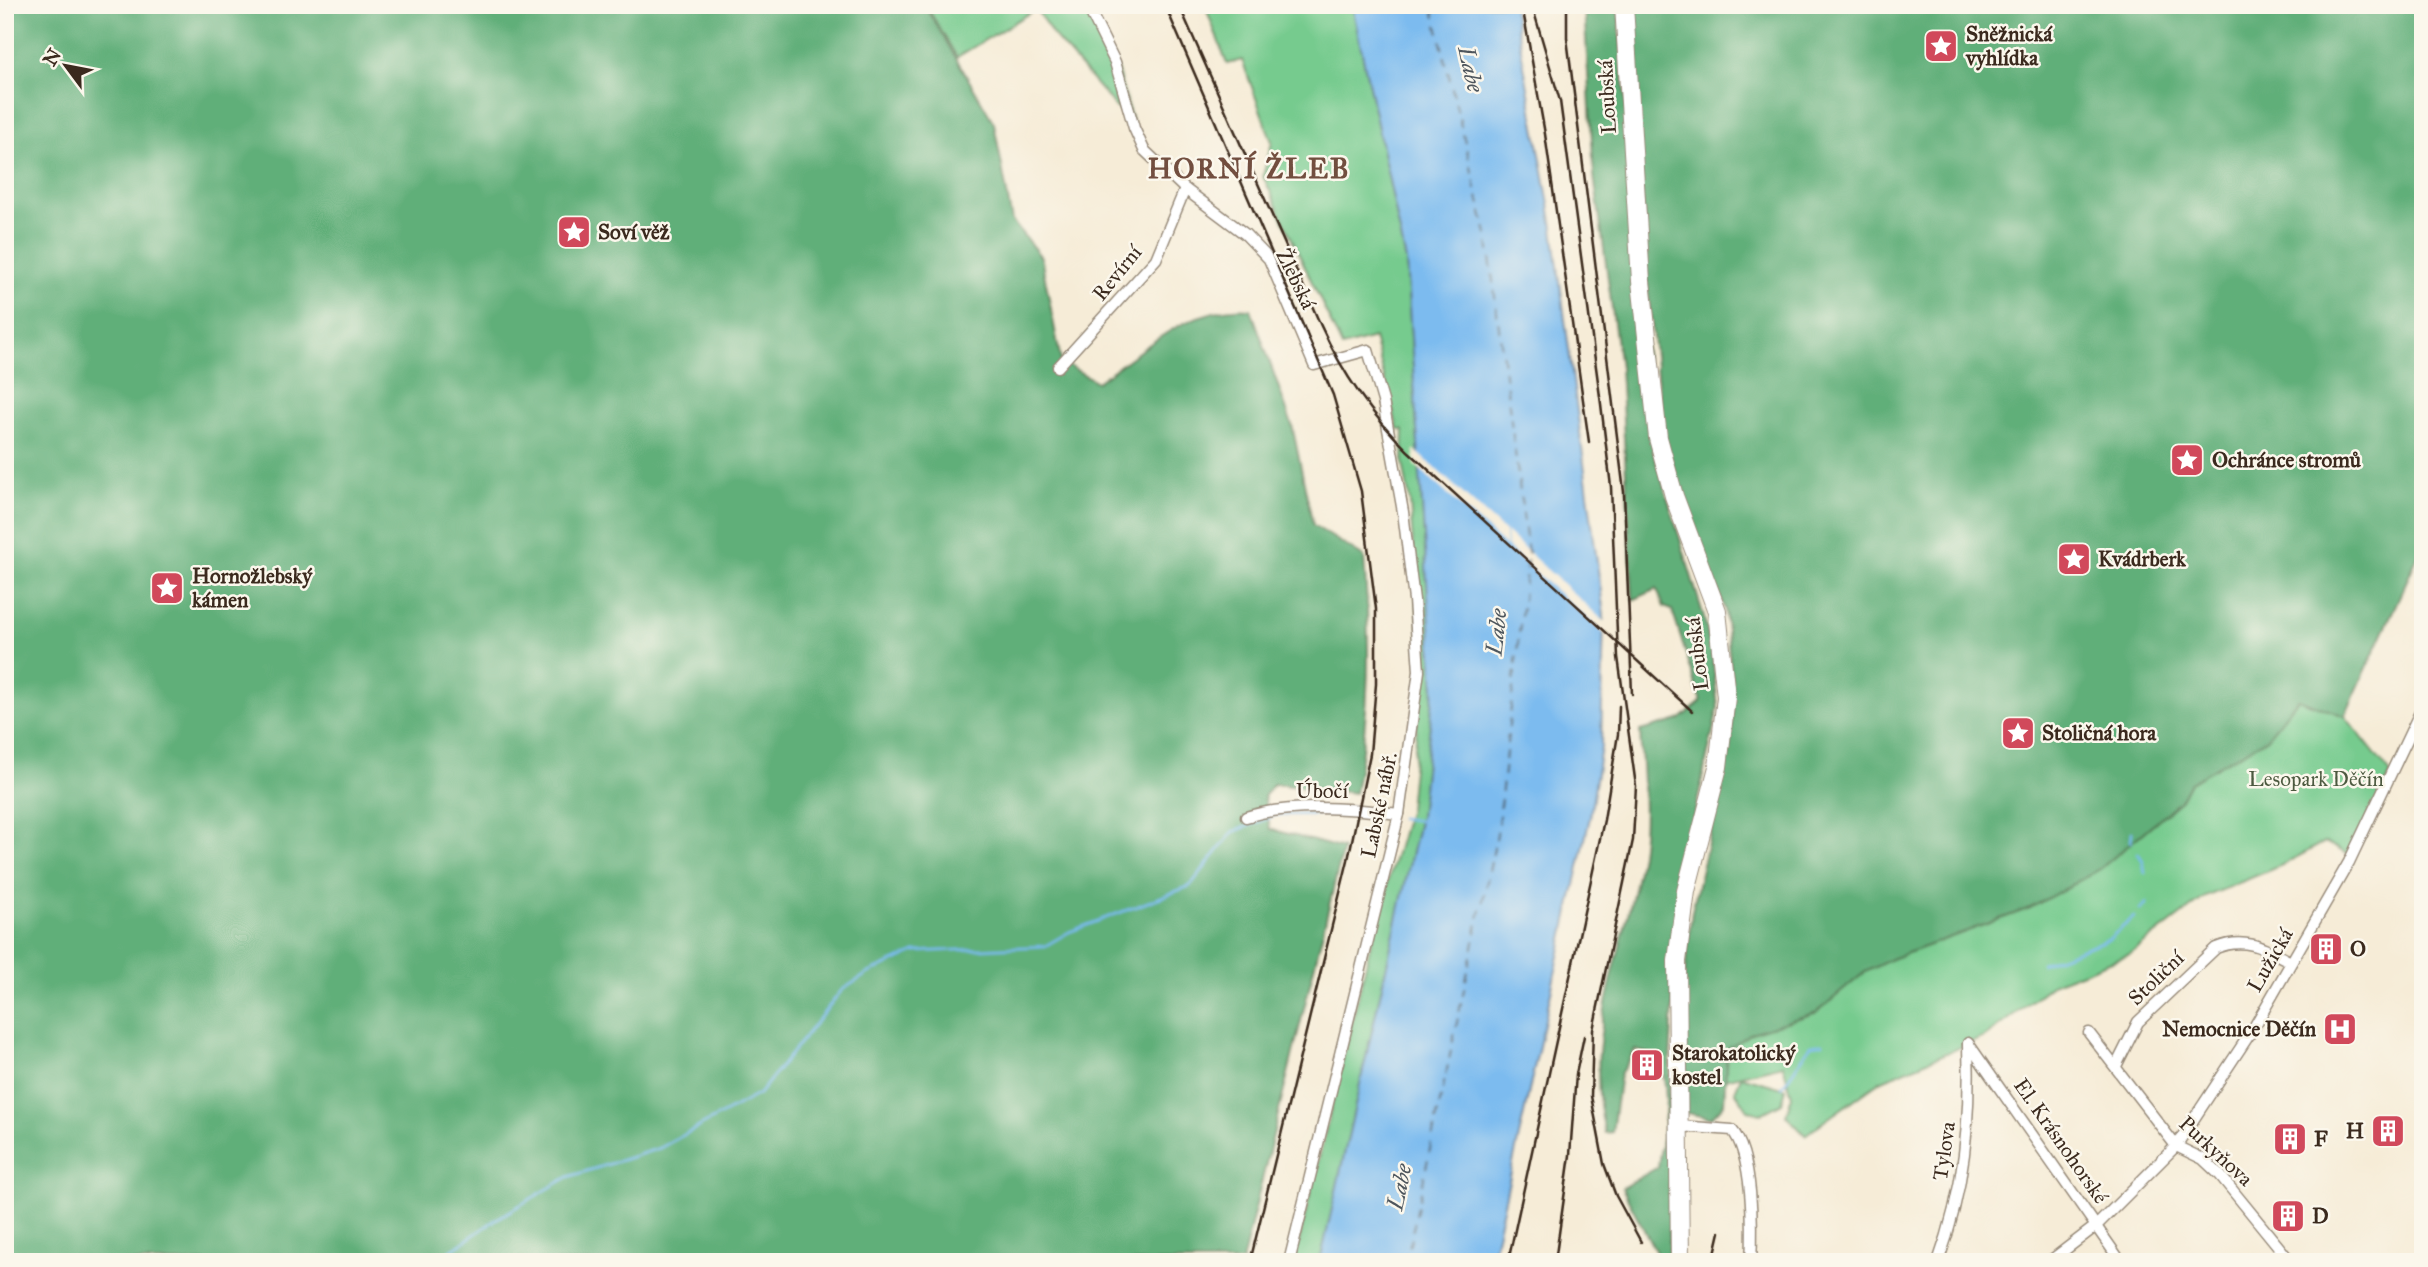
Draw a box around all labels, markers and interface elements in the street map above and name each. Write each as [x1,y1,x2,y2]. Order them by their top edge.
place label: Sněžnická vyhlídka [1965,21,2054,71]
place icon: Sněžnická vyhlídka [1922,27,1960,65]
north arrow [32,32,102,102]
water label: Labe [1452,42,1490,95]
text: N [38,44,66,70]
street label: Loubská [1592,59,1622,135]
district label: HORNÍ ŽLEB [1147,150,1351,186]
place icon: Soví věž [555,213,593,251]
place label: Soví věž [598,219,670,245]
street label: Revírní [1087,239,1148,306]
street label: Žlebská [1270,244,1323,314]
place icon: Ochránce stromů [2168,441,2206,479]
place label: Ochránce stromů [2212,447,2362,473]
place icon: Kvádrberk [2055,540,2093,578]
place label: Kvádrberk [2098,546,2187,572]
place label: Hornožlebský kámen [192,563,313,613]
place icon: Hornožlebský kámen [148,569,186,607]
water label: Labe [1480,607,1512,658]
street label: Loubská [1680,616,1714,692]
place icon: Stoličná hora [1999,714,2037,752]
place label: Stoličná hora [2042,720,2157,746]
street label: Labské nábř. [1355,750,1403,860]
park label: Lesopark Děčín [2248,766,2384,792]
street label: Úbočí [1296,777,1349,804]
street label: Lužická [2241,923,2299,997]
building icon: O [2307,930,2345,968]
place label: O [2350,936,2366,962]
street label: Stoliční [2123,944,2190,1011]
hospital icon: Nemocnice Děčín [2321,1010,2359,1048]
place label: Nemocnice Děčín [2162,1016,2317,1042]
place label: Starokatolický kostel [1672,1040,1796,1090]
building icon: Starokatolický kostel [1628,1046,1666,1084]
street label: El. Krásnohorské [2008,1073,2114,1209]
street label: Purkyňova [2174,1110,2258,1192]
building icon: H [2369,1112,2407,1150]
place label: H [2346,1118,2364,1144]
street label: Tylova [1927,1120,1961,1182]
building icon: F [2271,1120,2309,1158]
place label: F [2314,1126,2328,1152]
water label: Labe [1380,1161,1418,1214]
building icon: D [2269,1197,2307,1235]
place label: D [2312,1203,2329,1229]

